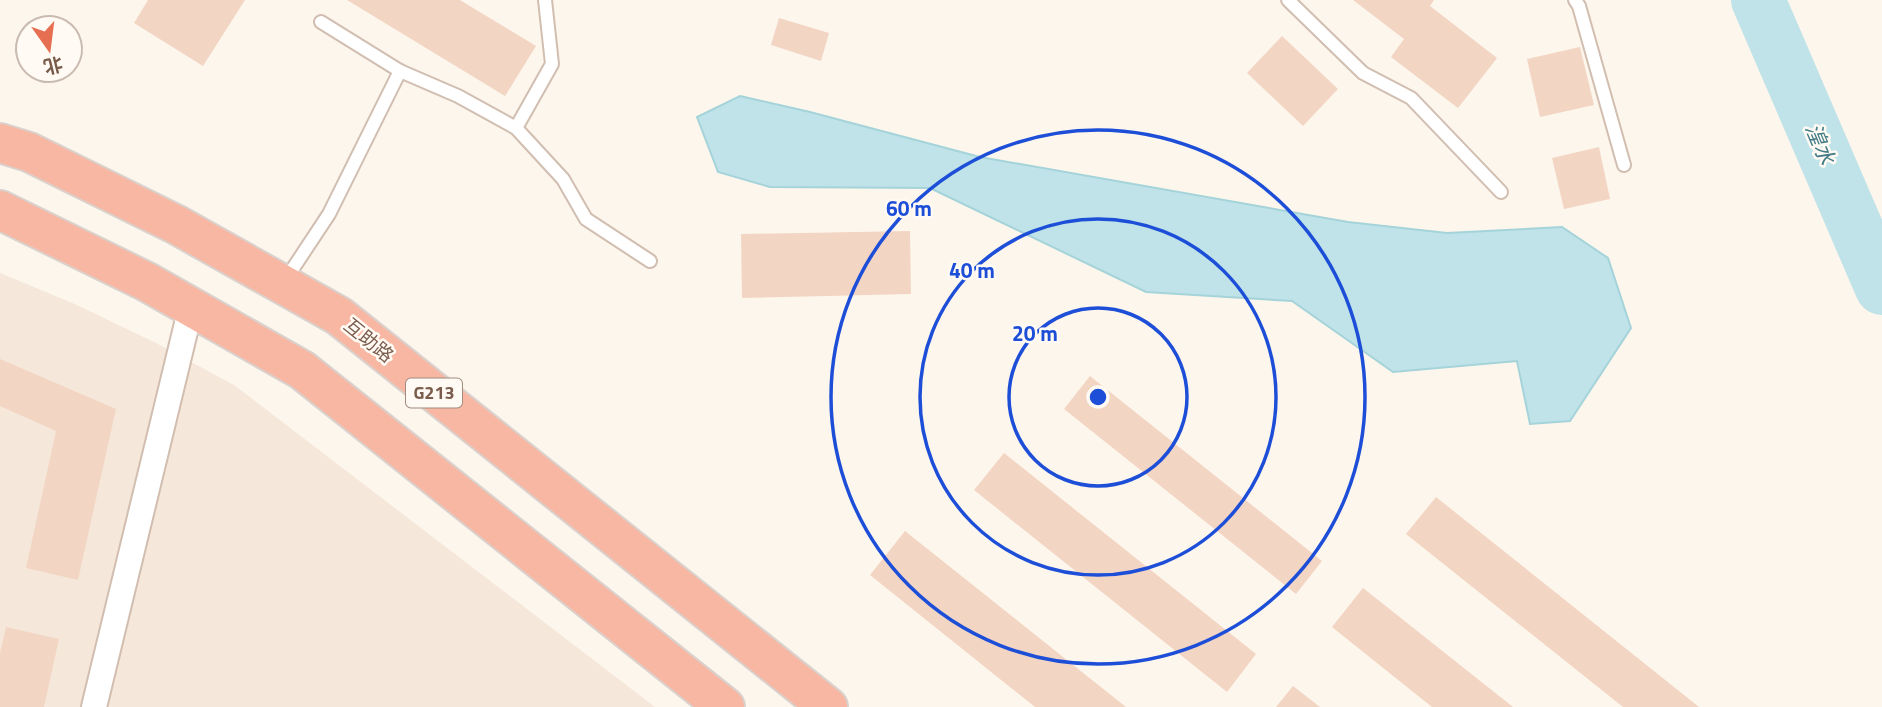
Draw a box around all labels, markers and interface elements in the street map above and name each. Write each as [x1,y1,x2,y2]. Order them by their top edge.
north arrow [14,14,84,84]
text: 北 [41,50,66,82]
water label: 湟水 [1798,118,1844,170]
text: 60 m [886,192,932,224]
text: 40 m [949,254,995,286]
street label: 互助路 [338,310,401,369]
text: 20 m [1012,317,1058,349]
road number: G213 [406,379,462,408]
centre of rings [1086,385,1110,409]

